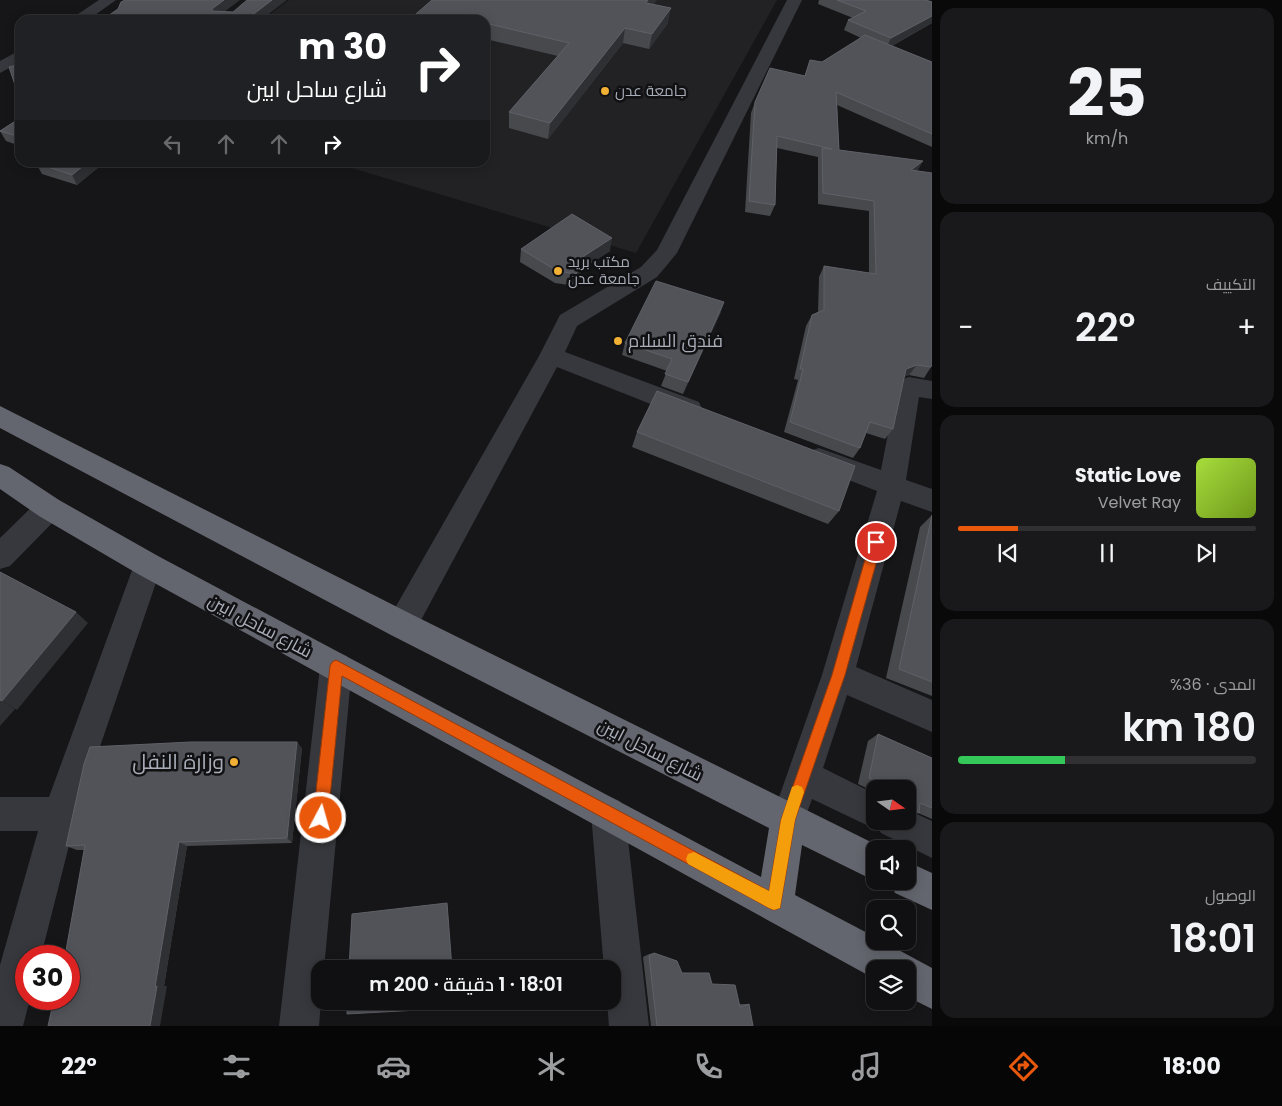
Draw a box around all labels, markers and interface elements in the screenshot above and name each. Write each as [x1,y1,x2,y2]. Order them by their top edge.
text: 30 m [299,22,387,71]
icon: right [405,35,470,100]
text: 25 [1067,48,1147,139]
text: شارع ساحل ابين [247,74,387,105]
place label: جامعة عدن [615,80,687,101]
marker: جامعة عدن [599,85,611,97]
text: km/h [1086,127,1128,150]
icon: left [159,130,187,158]
icon: ahead [212,130,240,158]
icon: ahead [265,130,293,158]
icon: right [318,130,346,158]
place label: مكتب بريد جامعة عدن [568,251,640,289]
marker: مكتب بريد جامعة عدن [552,265,564,277]
text: التكييف [1206,273,1256,296]
text: 22° [1075,301,1135,354]
text: − [958,308,973,347]
text: + [1237,308,1256,347]
place label: فندق السلام [628,328,723,353]
marker: فندق السلام [612,335,624,347]
text: Static Love [1075,462,1181,489]
text: Velvet Ray [1098,491,1181,514]
pin [855,521,897,563]
icon: arrive [862,528,890,556]
icon: previous [994,539,1022,567]
icon: pause [1093,539,1121,567]
icon: next [1192,539,1220,567]
street label: شارع ساحل ابين [204,588,317,664]
text: المدى · 36% [1170,673,1256,696]
text: 180 km [1122,701,1256,754]
street label: شارع ساحل ابين [593,712,707,787]
place label: وزارة النفل [132,747,224,776]
marker: وزارة النفل [228,756,240,768]
north arrow [866,780,916,830]
map controls [866,780,916,1010]
position arrow [294,791,346,843]
button: sound [866,840,916,890]
text: الوصول [1205,884,1256,907]
button: search [866,900,916,950]
text: 18:01 [1170,912,1256,965]
speed limit sign: 30 [15,945,80,1010]
button: layers [866,960,916,1010]
text: 18:01 · 1 دقيقة · 200 m [369,971,563,998]
icon: filters [219,1049,254,1084]
icon: car [376,1049,411,1084]
icon: climate [534,1049,569,1084]
icon: phone [691,1049,726,1084]
icon: music [849,1049,884,1084]
icon: directions [1006,1049,1041,1084]
text: 22° [61,1051,97,1082]
text: 18:00 [1163,1051,1221,1082]

